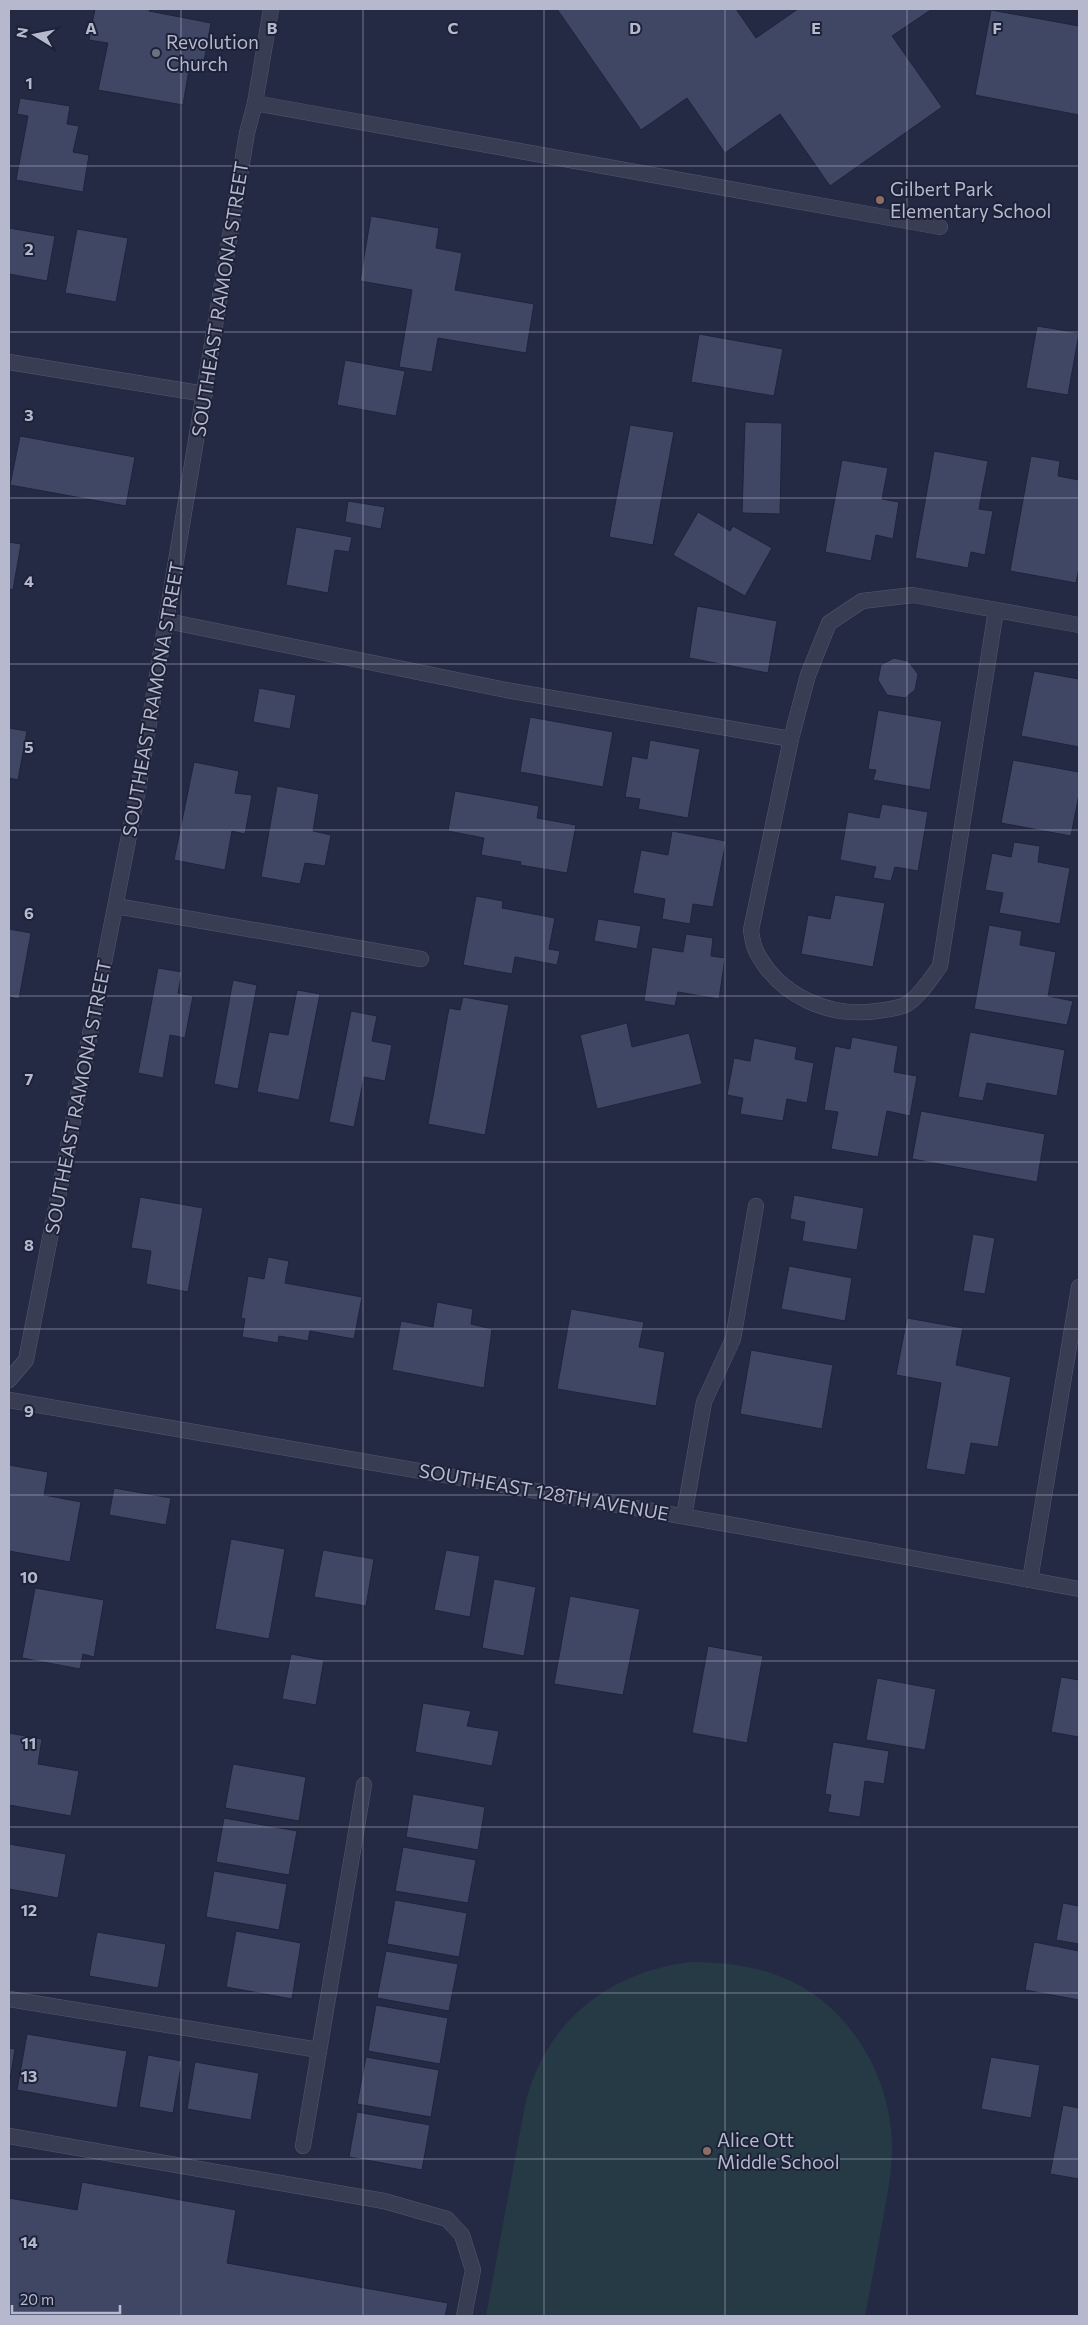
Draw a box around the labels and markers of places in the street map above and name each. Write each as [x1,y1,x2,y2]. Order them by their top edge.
place label: Revolution Church [166,30,259,75]
marker: Revolution Church [150,47,162,59]
place label: Gilbert Park Elementary School [890,177,1051,222]
marker: Gilbert Park Elementary School [874,194,886,206]
place label: Alice Ott Middle School [717,2128,839,2173]
marker: Alice Ott Middle School [701,2145,713,2157]

